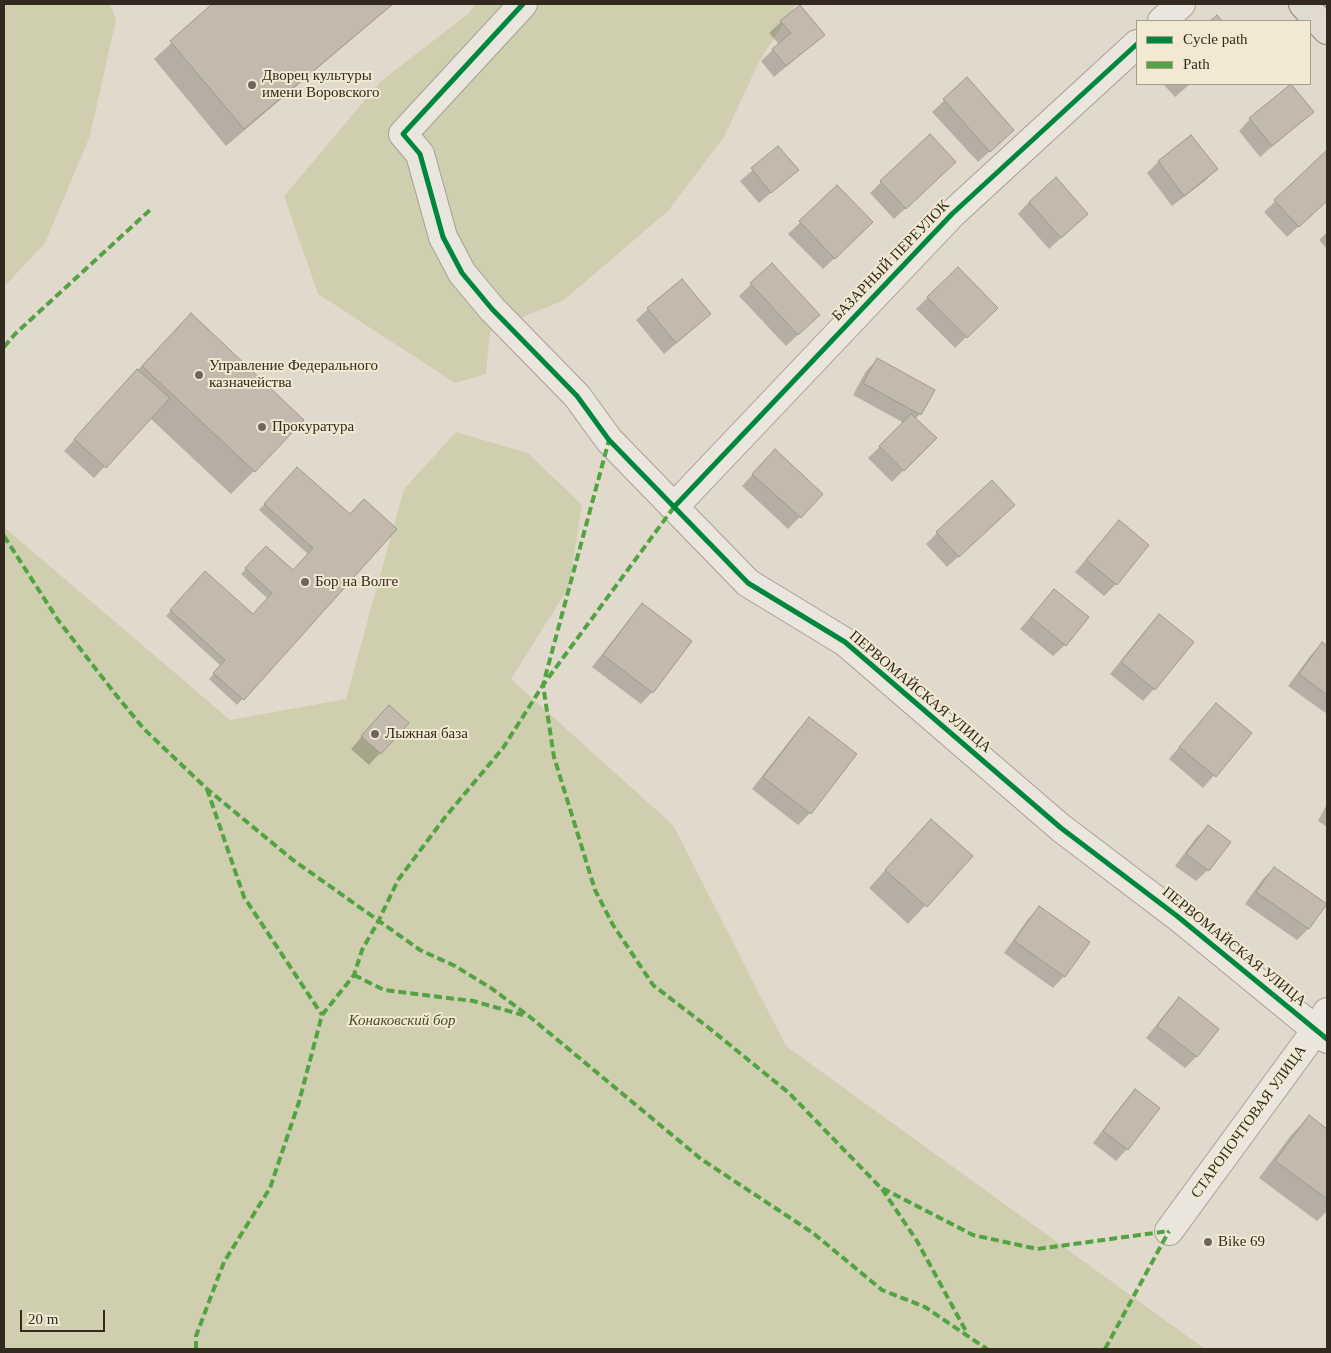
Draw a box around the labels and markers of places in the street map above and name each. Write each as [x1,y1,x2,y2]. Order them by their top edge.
place label: Дворец культуры имени Воровского [262,67,379,102]
marker: Дворец культуры имени Воровского [246,79,258,91]
place label: Управление Федерального казначейства [209,357,378,392]
marker: Управление Федерального казначейства [193,369,205,381]
place label: Прокуратура [272,418,354,436]
marker: Прокуратура [256,421,268,433]
place label: Бор на Волге [315,573,398,591]
marker: Бор на Волге [299,576,311,588]
place label: Лыжная база [385,725,468,743]
marker: Лыжная база [369,728,381,740]
place label: Bike 69 [1218,1233,1265,1251]
marker: Bike 69 [1202,1236,1214,1248]

